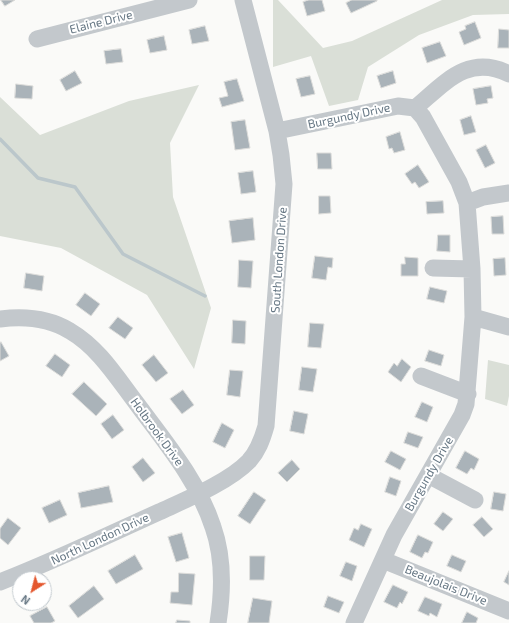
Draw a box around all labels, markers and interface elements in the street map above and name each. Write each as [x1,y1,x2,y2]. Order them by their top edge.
street label: Elaine Drive [68,7,134,37]
street label: Burgundy Drive [306,100,392,132]
street label: South London Drive [268,206,290,314]
street label: Holbrook Drive [127,395,187,469]
street label: Burgundy Drive [402,434,456,514]
street label: North London Drive [49,510,151,568]
street label: Beaujolais Drive [403,562,489,608]
north arrow [12,571,52,611]
text: N [18,593,32,608]

